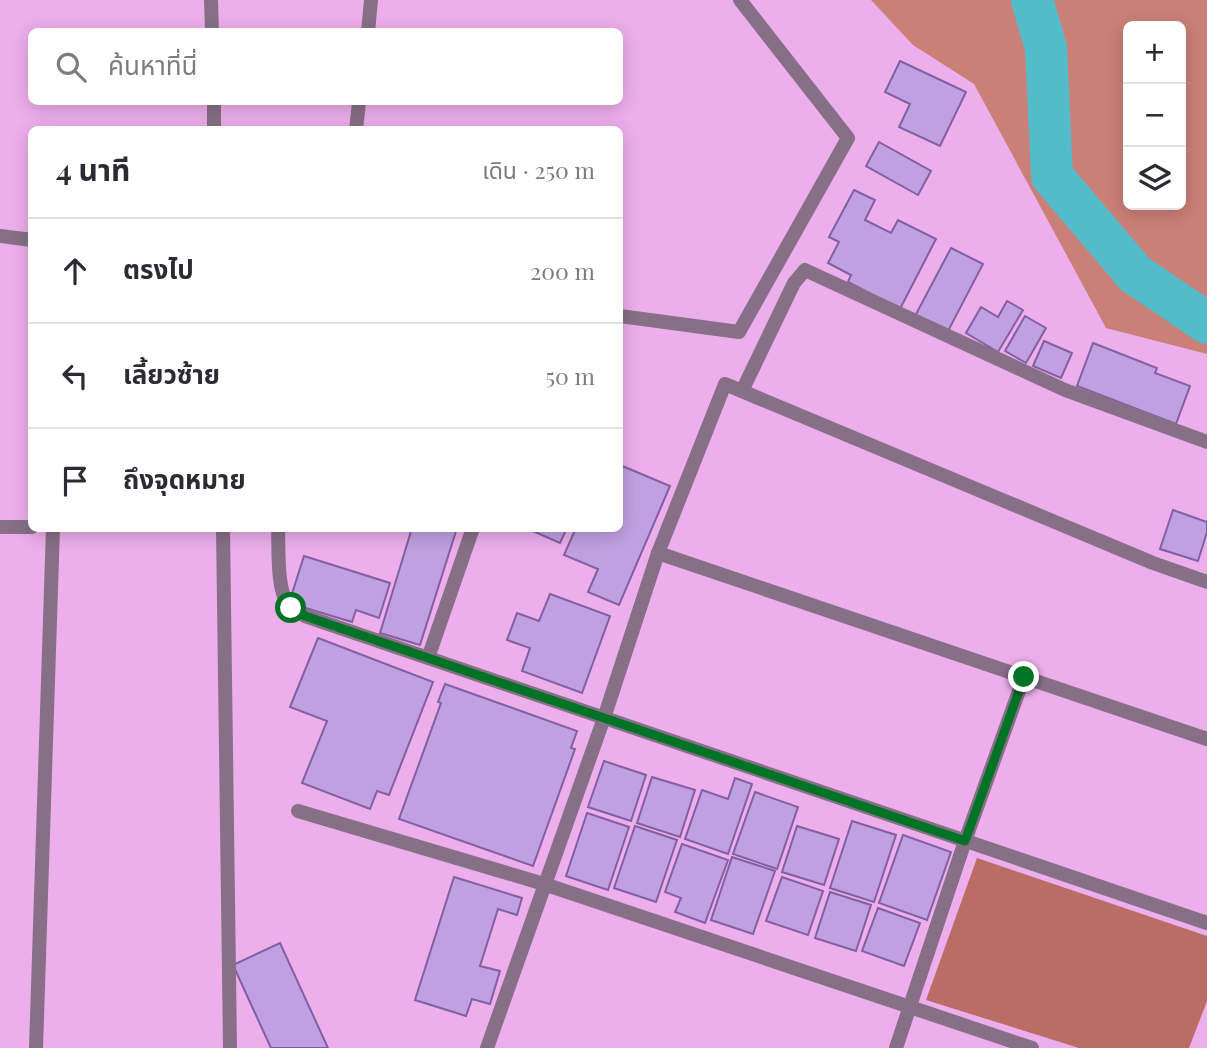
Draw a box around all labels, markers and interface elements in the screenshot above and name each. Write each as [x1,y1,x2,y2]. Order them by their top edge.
map controls [1123,21,1186,210]
button: + [1123,21,1186,84]
search box [28,28,623,105]
text: ค้นหาที่นี่ [108,47,198,82]
icon: search [52,48,90,86]
button: − [1123,84,1186,147]
button: layers [1123,147,1186,210]
text: 4 นาที [56,149,130,189]
text: เดิน · 250 m [482,154,595,185]
text: ตรงไป [123,251,194,286]
icon: ahead [56,252,94,290]
text: 200 m [530,255,595,286]
text: เลี้ยวซ้าย [123,356,220,391]
icon: left [56,357,94,395]
text: 50 m [546,360,595,391]
text: ถึงจุดหมาย [123,461,246,496]
icon: arrive [56,462,94,500]
route start [275,592,306,623]
route end [1008,661,1039,692]

